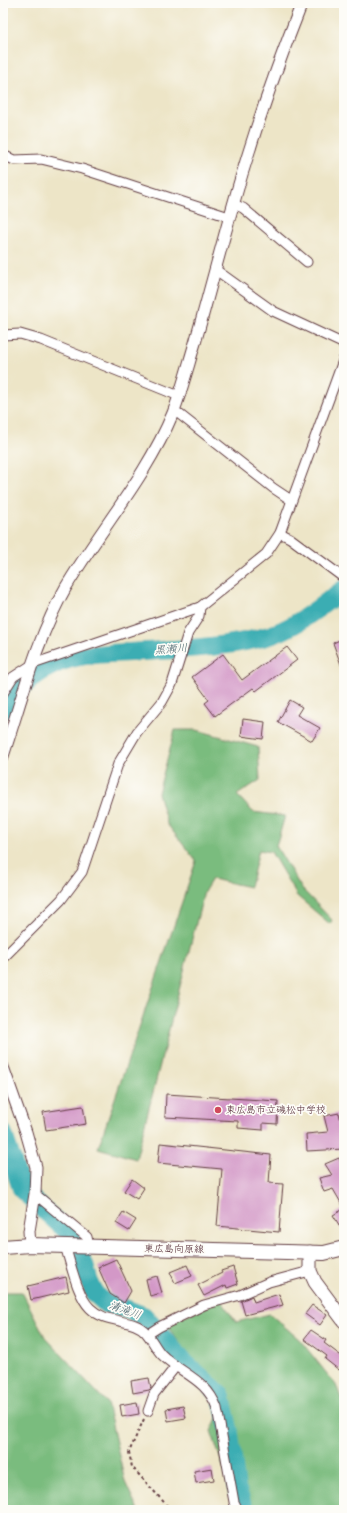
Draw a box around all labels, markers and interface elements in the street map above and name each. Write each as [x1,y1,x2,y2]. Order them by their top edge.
water label: 黒瀬川 [154,641,188,657]
place label: 東広島市立磯松中学校 [226,1104,326,1116]
marker: 東広島市立磯松中学校 [213,1105,223,1115]
street label: 東広島向原線 [144,1242,204,1256]
water label: 清滝川 [107,1298,143,1322]

